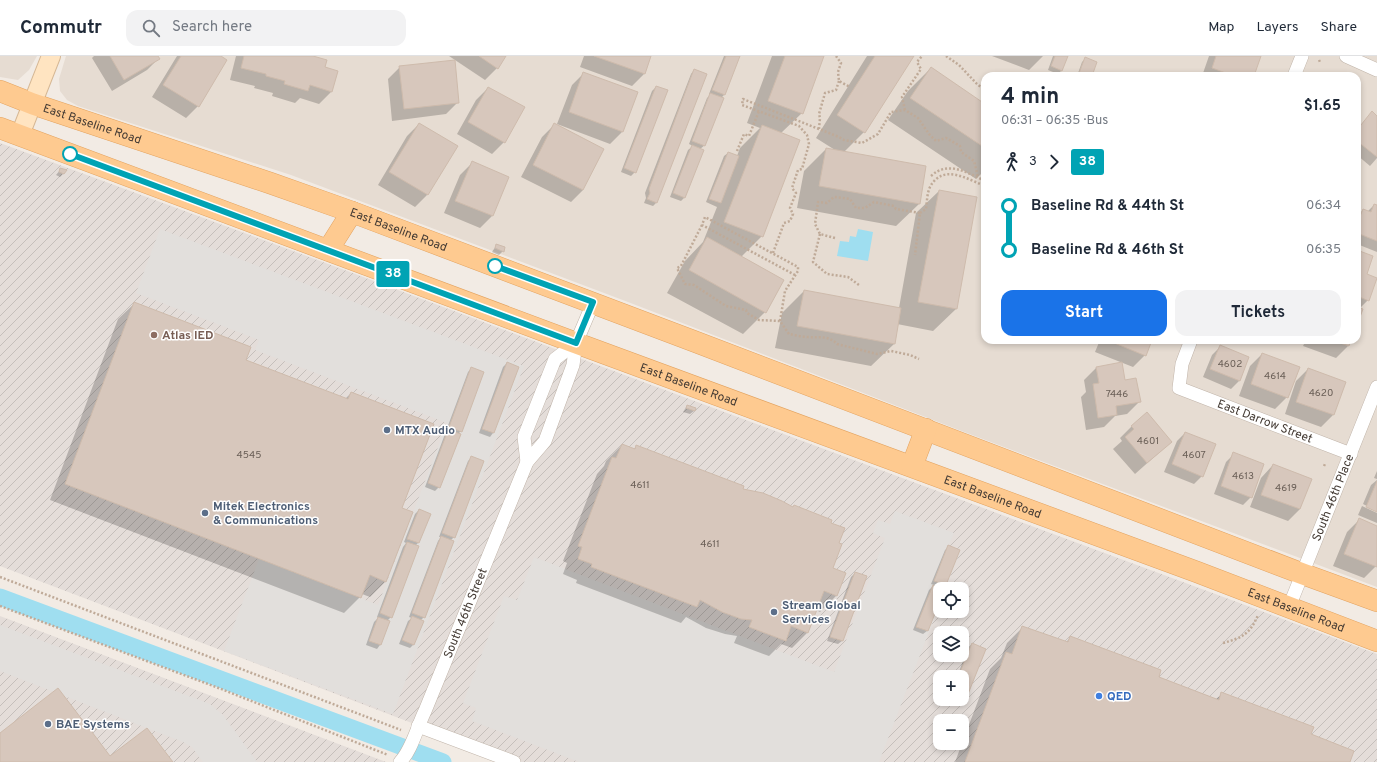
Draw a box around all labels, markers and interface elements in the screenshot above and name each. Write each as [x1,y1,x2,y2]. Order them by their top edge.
search box [126,10,406,46]
text: Commutr [20,16,102,40]
icon: search [140,17,162,39]
text: Search here [172,18,252,37]
text: Map [1208,19,1234,36]
text: Layers [1256,19,1298,36]
text: Share [1320,19,1357,36]
text: 4 min [1001,84,1059,111]
text: $1.65 [1304,97,1341,116]
street label: East Baseline Road [41,101,143,149]
text: 06:31 – 06:35 · Bus [1001,113,1108,129]
unlabelled marker [62,146,78,162]
icon: walk [1001,151,1023,173]
icon: forward [1043,151,1065,173]
text: 38 [1079,153,1096,170]
text: 3 [1029,154,1037,170]
text: Baseline Rd & 44th St [1031,197,1184,216]
text: 06:34 [1306,198,1341,214]
street label: East Baseline Road [347,205,449,256]
text: Baseline Rd & 46th St [1031,241,1184,260]
text: 06:35 [1306,242,1341,258]
unlabelled marker [487,258,503,274]
line badge: 38 [375,261,411,287]
text: 38 [384,265,402,282]
button: Start [1001,290,1167,336]
button: Tickets [1175,290,1341,336]
place label: Atlas IED [162,328,213,344]
marker: Atlas IED [149,330,159,340]
house number: 4602 [1218,358,1242,371]
street label: East Baseline Road [637,360,739,411]
house number: 4614 [1264,370,1286,383]
house number: 4620 [1309,387,1333,400]
house number: 7446 [1106,388,1128,401]
street label: East Darrow Street [1215,396,1315,447]
place label: MTX Audio [395,423,455,439]
marker: MTX Audio [382,425,392,435]
house number: 4601 [1137,435,1159,448]
house number: 4545 [236,449,262,462]
house number: 4607 [1182,449,1206,462]
street label: South 46th Place [1309,452,1358,544]
house number: 4613 [1232,470,1254,483]
street label: East Baseline Road [941,472,1043,523]
house number: 4611 [630,479,650,492]
house number: 4619 [1275,482,1297,495]
place label: Mitek Electronics & Communications [213,499,318,529]
marker: Mitek Electronics & Communications [200,508,210,518]
house number: 4611 [700,538,720,551]
street label: South 46th Street [440,566,492,661]
map controls [933,582,969,750]
button: locate [933,582,969,618]
street label: East Baseline Road [1245,585,1347,637]
place label: Stream Global Services [782,598,861,628]
marker: Stream Global Services [769,607,779,617]
button: layers [933,626,969,662]
button: + [933,670,969,706]
place label: QED [1107,689,1132,705]
marker: QED [1094,691,1104,701]
button: − [933,714,969,750]
place label: BAE Systems [56,717,130,733]
marker: BAE Systems [43,719,53,729]

